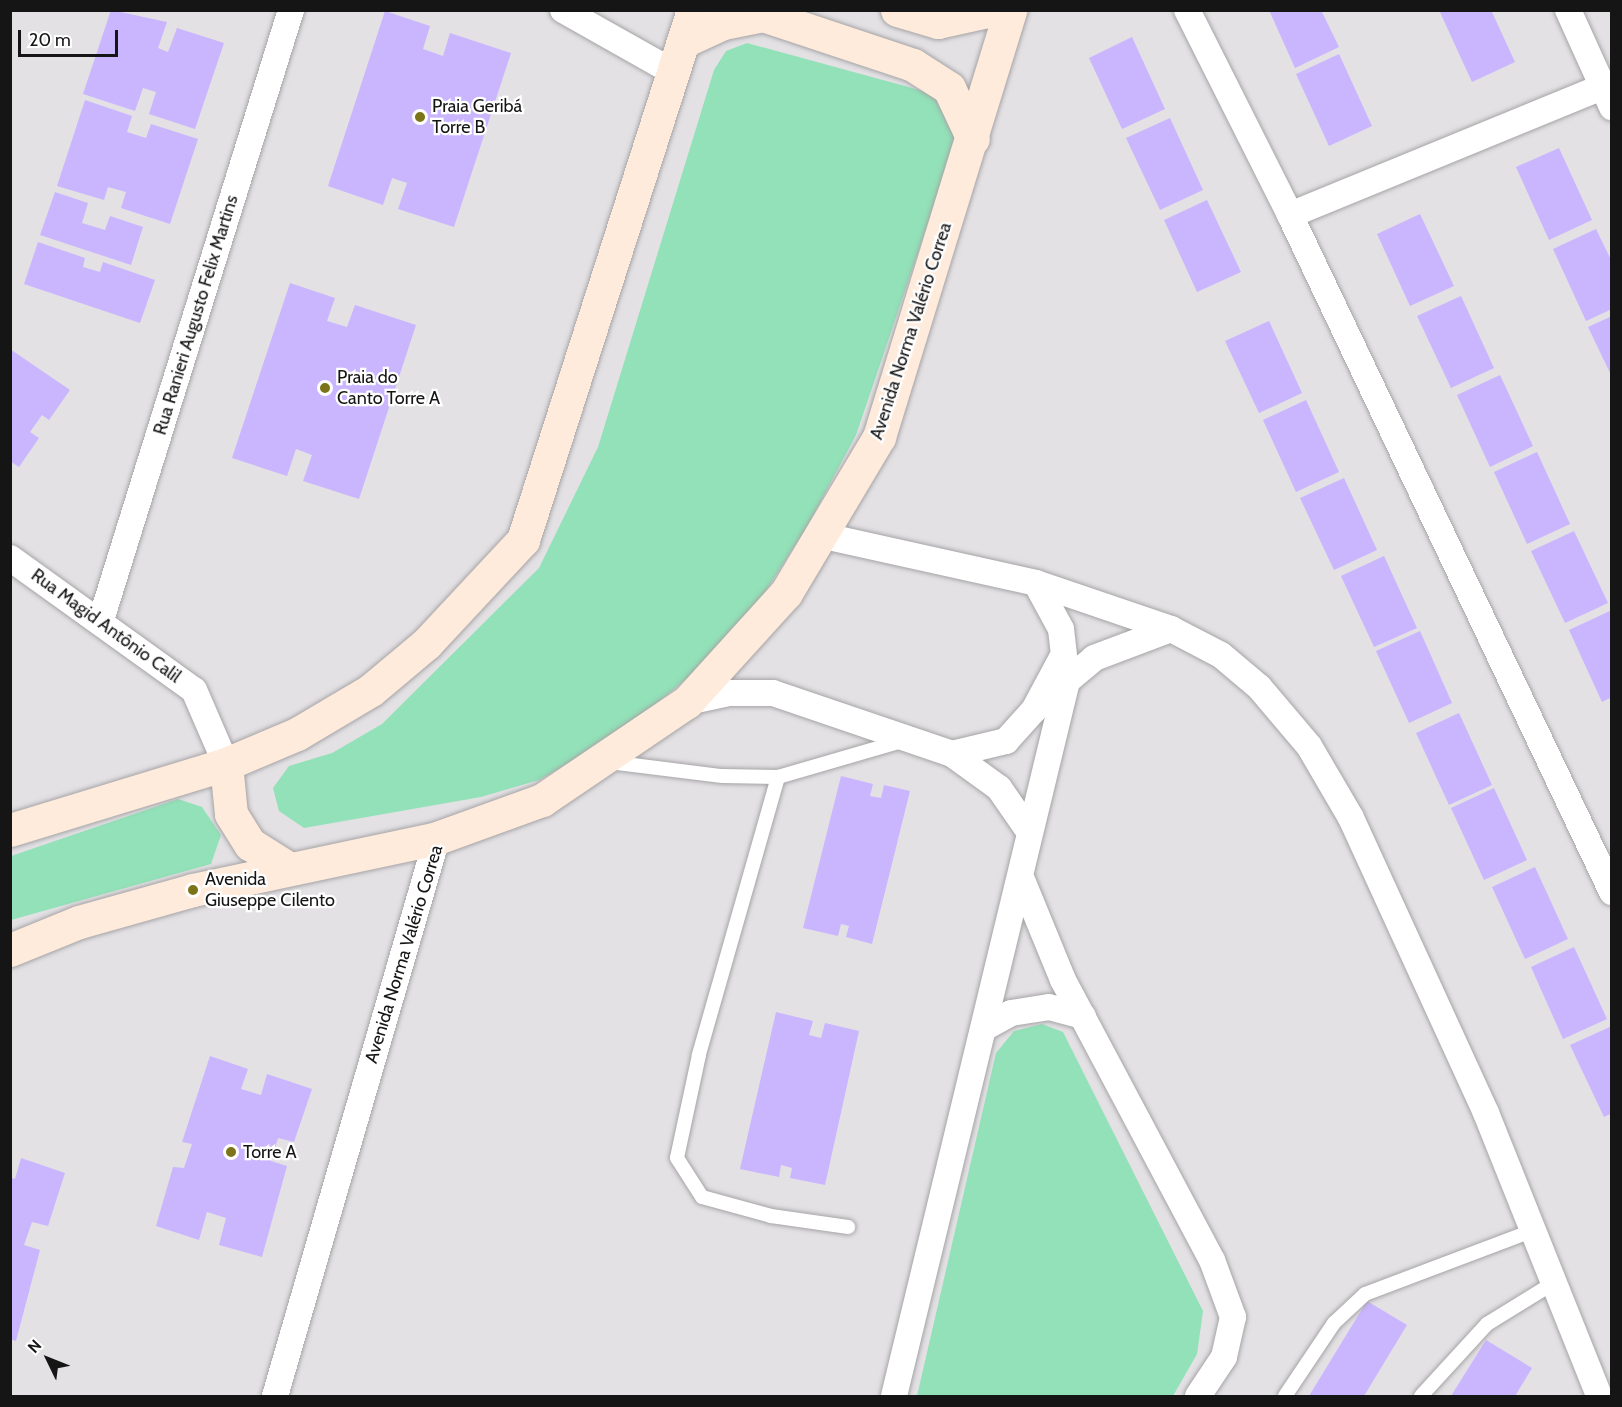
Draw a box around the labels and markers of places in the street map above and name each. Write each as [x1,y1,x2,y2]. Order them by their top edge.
place label: Praia Geribá Torre B [432,96,522,138]
marker: Praia Geribá Torre B [413,110,427,124]
place label: Praia do Canto Torre A [337,367,440,410]
marker: Praia do Canto Torre A [318,381,332,395]
place label: Avenida Giuseppe Cilento [205,869,335,912]
marker: Avenida Giuseppe Cilento [186,883,200,897]
place label: Torre A [243,1141,297,1163]
marker: Torre A [224,1145,238,1159]

